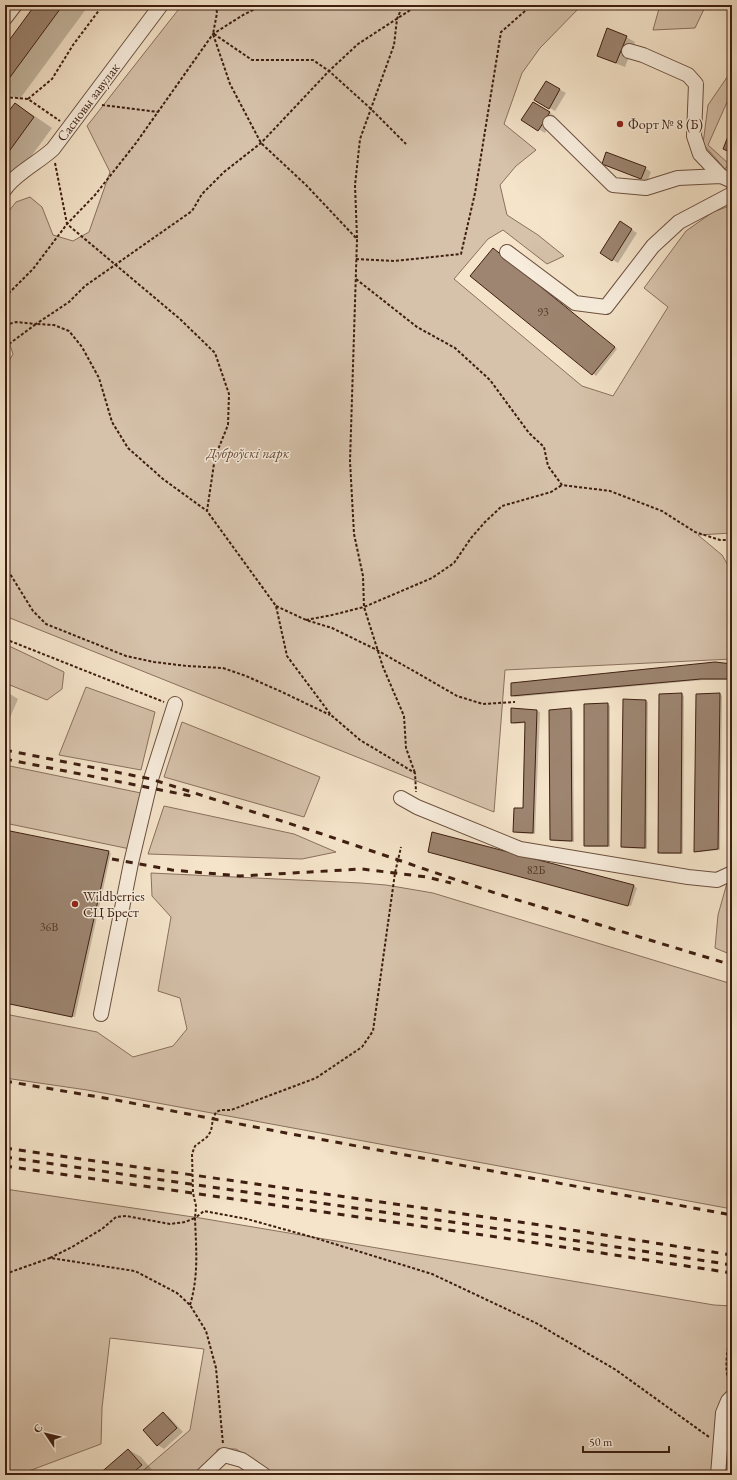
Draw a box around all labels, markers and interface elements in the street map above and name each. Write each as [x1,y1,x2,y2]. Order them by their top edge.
street label: Сасновы завулак [53,59,124,145]
place label: Форт № 8 (Б) [628,115,703,133]
marker: Форт № 8 (Б) [615,119,625,129]
house number: 93 [537,304,549,320]
park label: Дуброўскі парк [206,444,289,462]
house number: 82Б [527,862,545,878]
place label: Wildberries СЦ Брест [83,887,145,921]
marker: Wildberries СЦ Брест [70,899,80,909]
house number: 36В [40,919,58,935]
north arrow [26,1414,66,1454]
text: С [30,1421,46,1435]
scale bar [583,1428,669,1454]
text: 50 m [589,1434,613,1450]

